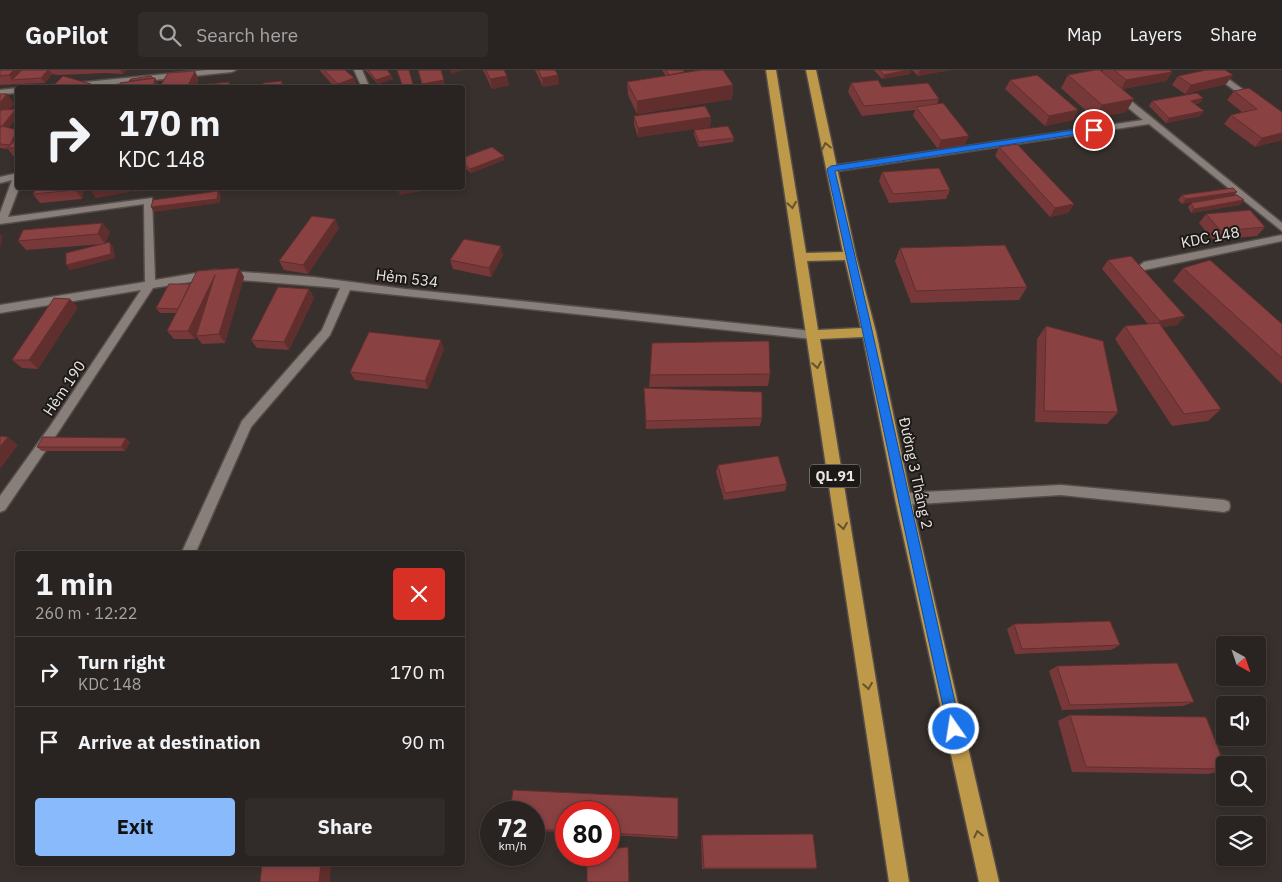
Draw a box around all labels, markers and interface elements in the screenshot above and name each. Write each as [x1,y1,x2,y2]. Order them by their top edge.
search box [138,12,488,57]
text: GoPilot [25,19,108,51]
icon: search [156,21,184,49]
text: Search here [196,23,298,47]
text: Map [1067,23,1102,46]
text: Layers [1130,23,1182,46]
text: Share [1210,23,1257,46]
text: 170 m [118,100,221,146]
icon: right [35,105,100,170]
pin [1073,109,1115,151]
icon: arrive [1080,116,1108,144]
one-way arrow [821,142,832,150]
text: KDC 148 [118,144,205,173]
one-way arrow [787,200,797,209]
street label: KDC 148 [1179,222,1241,252]
street label: Hẻm 534 [375,265,439,291]
street label: Hẻm 190 [39,357,89,419]
one-way arrow [812,361,822,369]
street label: Đường 3 Tháng 2 [895,415,937,531]
road number: QL.91 [810,464,860,488]
one-way arrow [837,521,847,530]
text: 1 min [35,564,113,603]
button: close [393,568,445,620]
text: 260 m · 12:22 [35,603,137,623]
north arrow [1216,636,1266,686]
map controls [1216,636,1266,866]
text: Turn right [78,650,165,674]
icon: right [35,658,63,686]
text: 170 m [390,660,445,684]
text: KDC 148 [78,674,141,694]
one-way arrow [862,682,873,690]
button: sound [1216,696,1266,746]
position arrow [927,702,979,754]
icon: arrive [35,728,63,756]
text: Arrive at destination [78,730,261,754]
text: 90 m [401,730,445,754]
button: search [1216,756,1266,806]
button: Exit [35,798,235,856]
button: Share [245,798,445,856]
speed limit sign: 80 [555,801,620,866]
text: 72 [497,811,528,844]
button: layers [1216,816,1266,866]
one-way arrow [973,830,984,839]
text: km/h [498,838,527,853]

